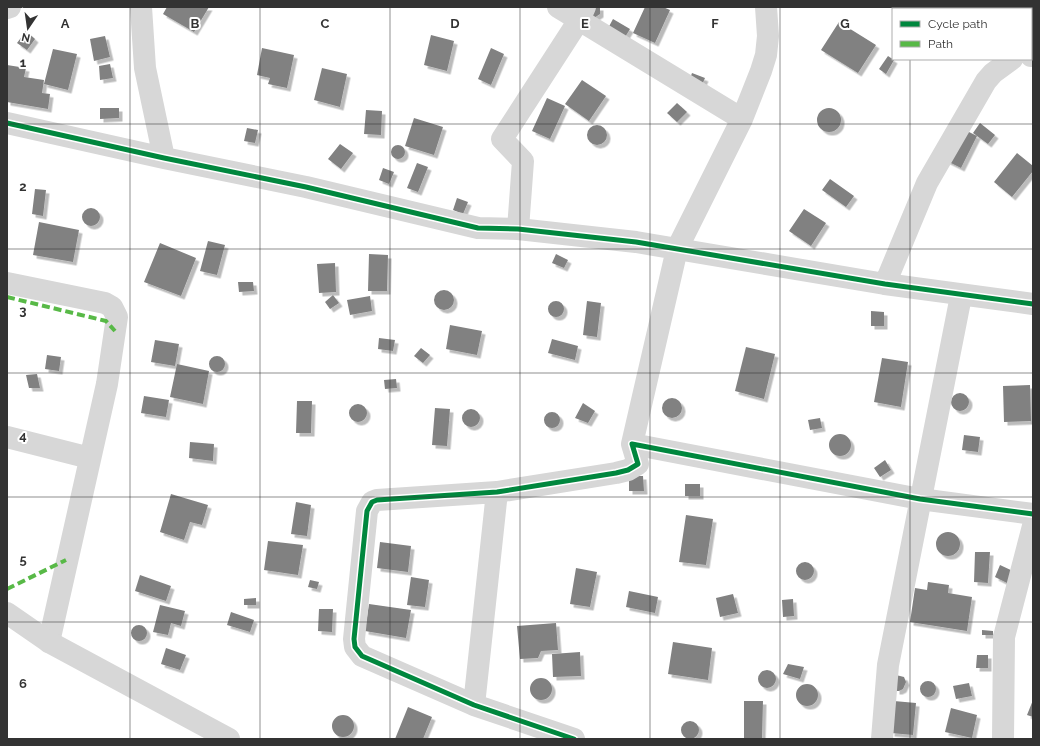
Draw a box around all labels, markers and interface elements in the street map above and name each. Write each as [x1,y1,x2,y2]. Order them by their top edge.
north arrow [8,8,48,48]
legend [892,8,1032,60]
text: A [61,16,70,31]
text: B [191,16,200,31]
text: C [321,16,330,31]
text: D [450,16,460,31]
text: E [581,16,589,31]
text: F [711,16,719,31]
text: G [840,16,850,31]
text: Cycle path [928,17,987,31]
text: N [20,30,31,45]
text: Path [928,37,953,51]
text: 1 [20,55,27,70]
text: 2 [19,179,27,194]
text: 3 [19,303,27,318]
text: 4 [19,428,27,443]
text: 5 [19,552,27,567]
text: 6 [19,676,27,691]

